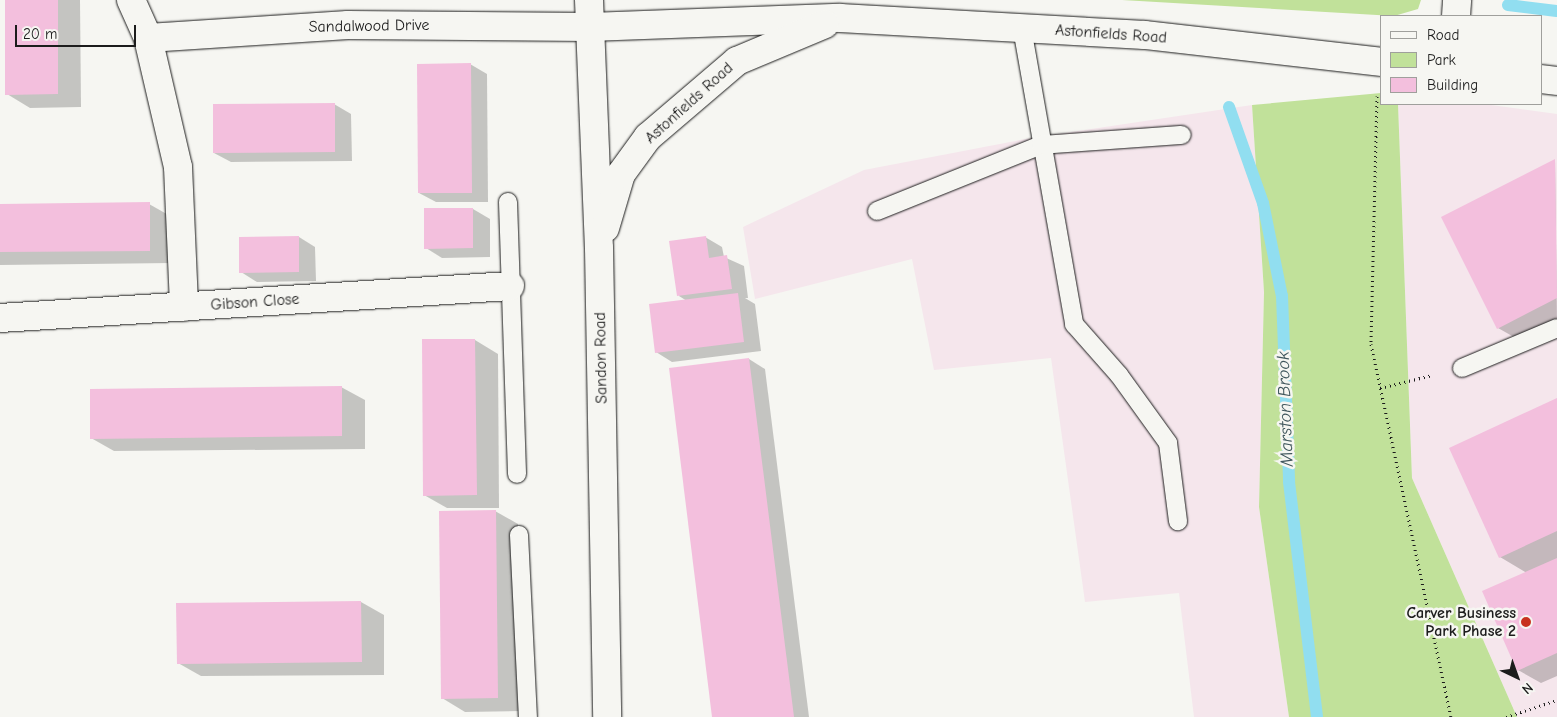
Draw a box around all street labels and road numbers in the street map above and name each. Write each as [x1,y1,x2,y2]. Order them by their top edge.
street label: Sandalwood Drive [309,15,429,37]
street label: Astonfields Road [1054,21,1168,47]
street label: Astonfields Road [641,58,737,148]
street label: Gibson Close [210,289,300,315]
street label: Sandon Road [591,312,611,404]

